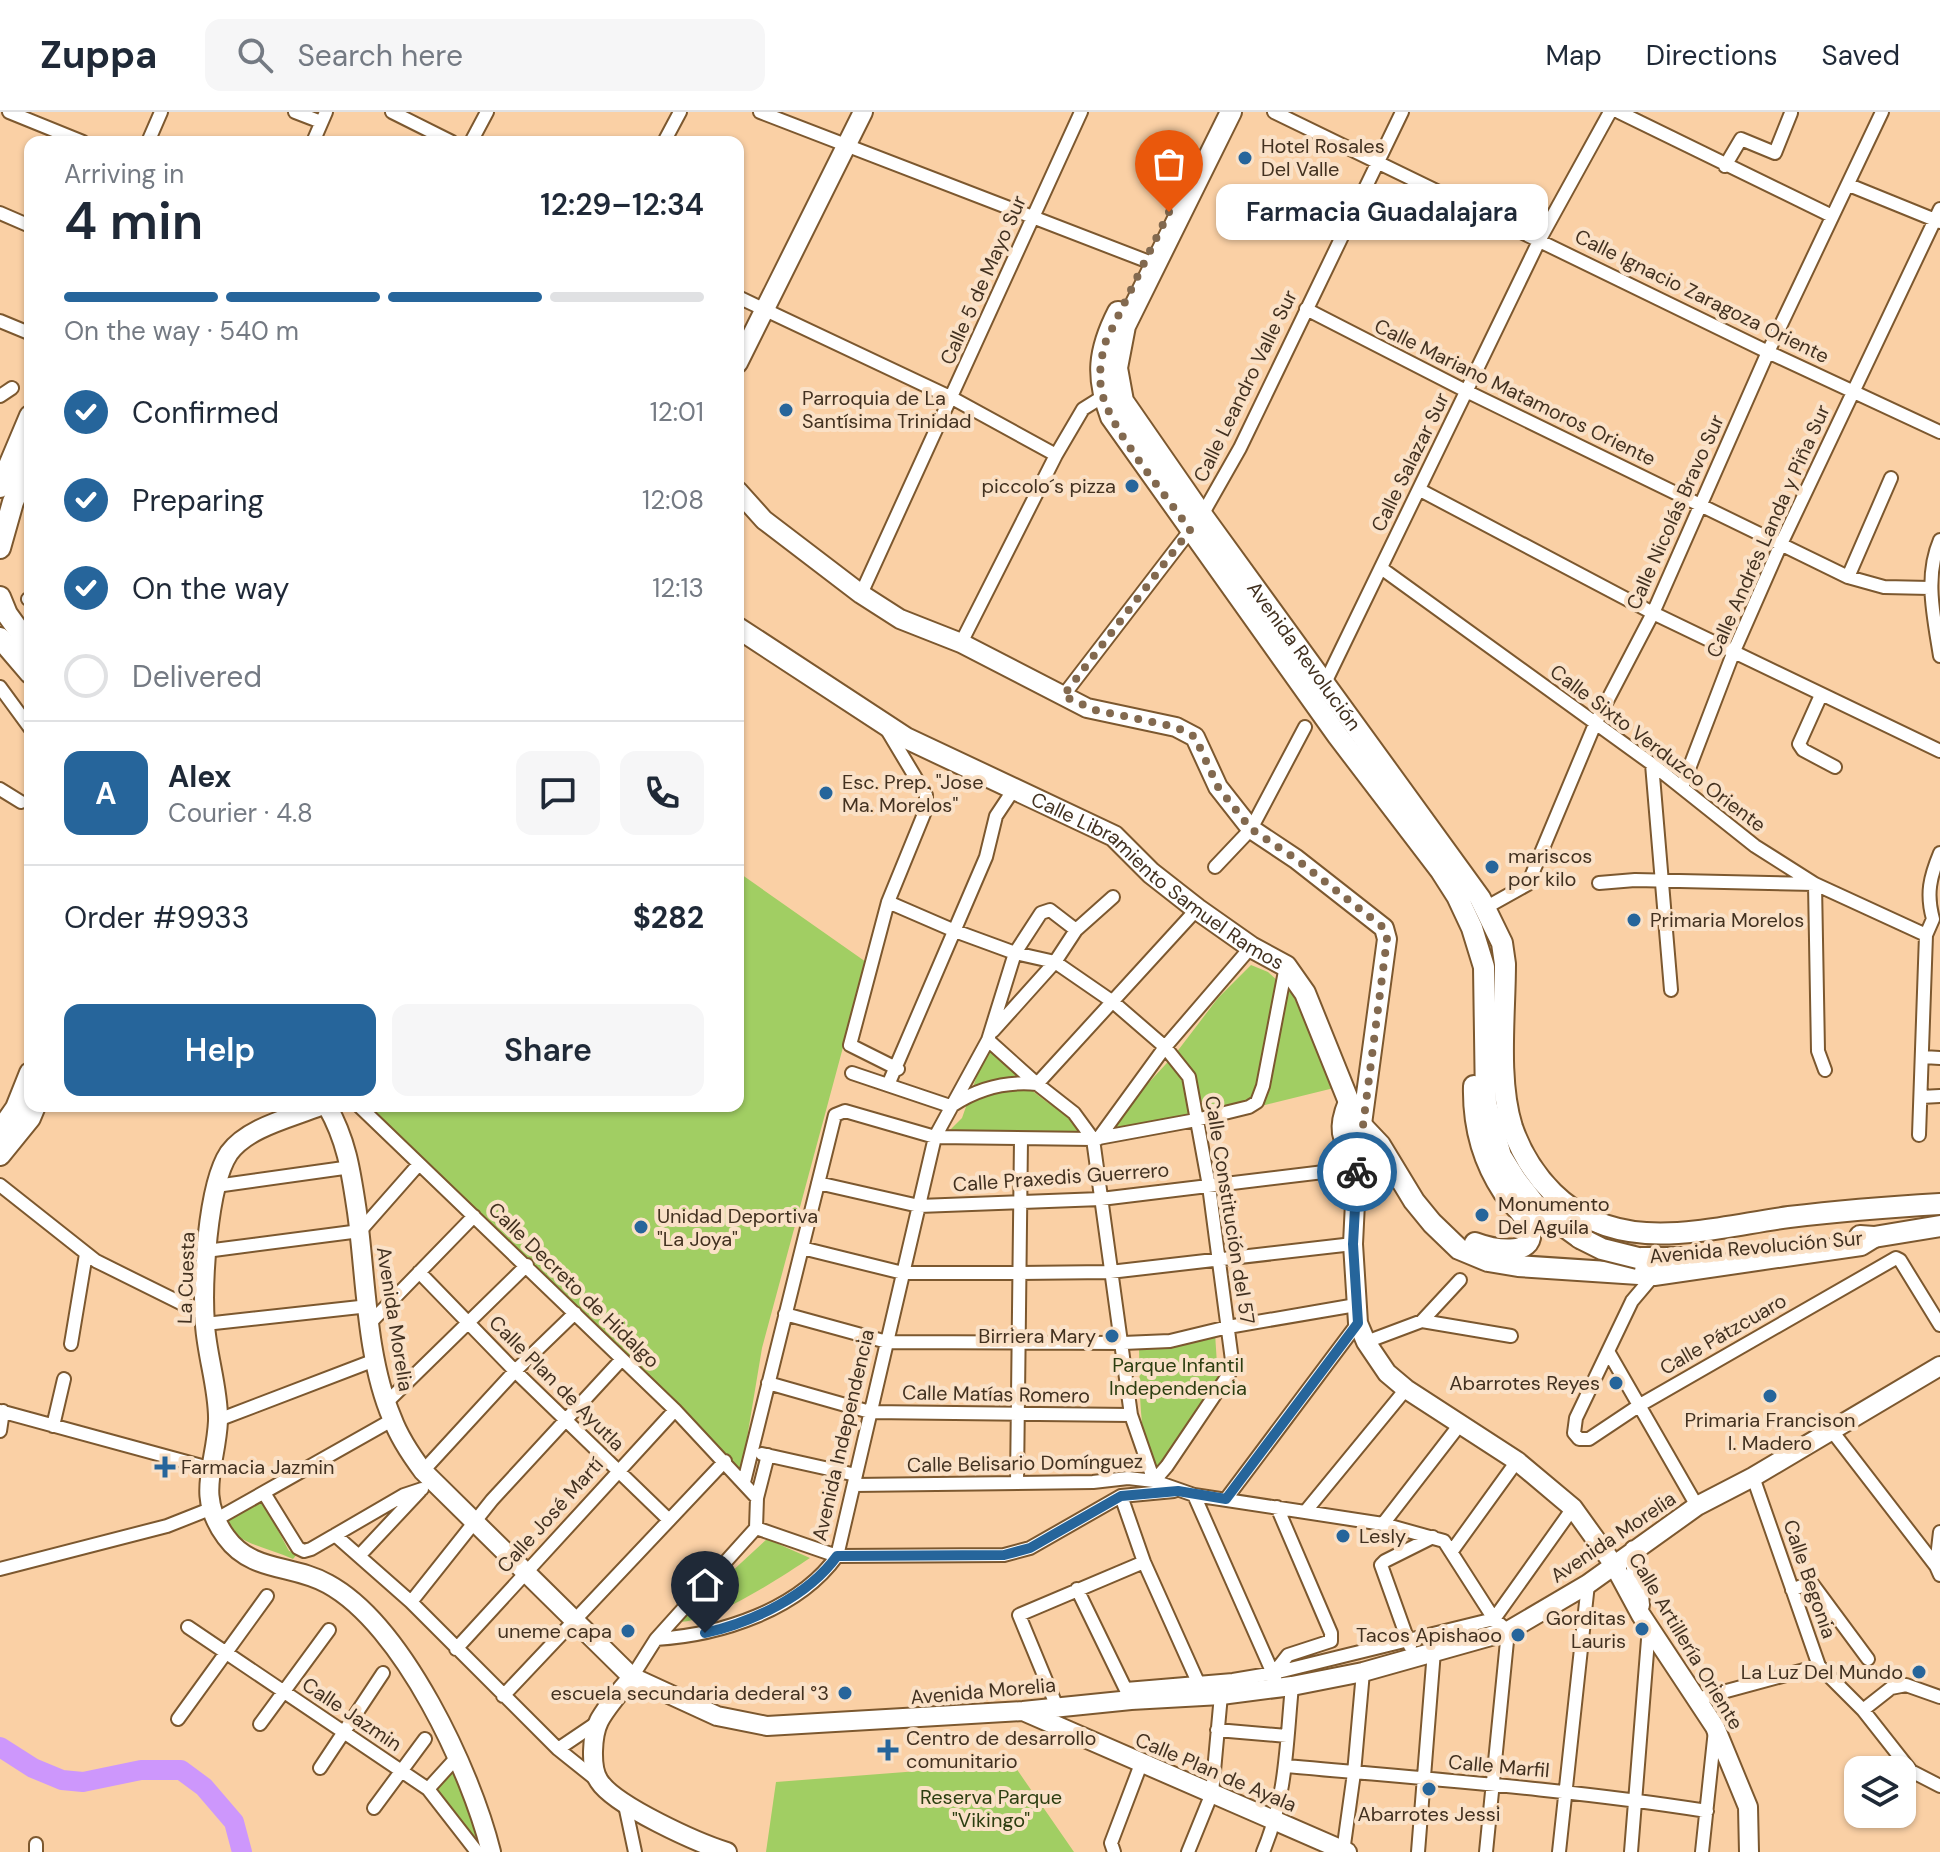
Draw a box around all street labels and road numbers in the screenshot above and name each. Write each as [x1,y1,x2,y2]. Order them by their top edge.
street label: Calle 5 de Mayo Sur [934,191,1032,369]
street label: Calle Ignacio Zaragoza Oriente [1571,223,1833,369]
street label: Calle Leandro Valle Sur [1187,286,1303,486]
street label: Calle Mariano Matamoros Oriente [1370,312,1660,472]
street label: Calle Salazar Sur [1365,388,1455,536]
street label: Calle Andrés Landa y Piña Sur [1700,400,1836,662]
street label: Calle Nicolás Bravo Sur [1620,410,1730,614]
street label: Avenida Revolución [1241,576,1367,736]
street label: Calle Sixto Verduzco Oriente [1545,658,1771,838]
street label: Calle Libramiento Samuel Ramos [1027,786,1289,975]
street label: Calle Constitución del 57 [1199,1094,1261,1326]
street label: Calle Praxedis Guerrero [952,1156,1170,1198]
street label: Calle Decreto de Hidalgo [483,1196,665,1374]
street label: Avenida Revolución Sur [1648,1225,1864,1269]
street label: La Cuesta [171,1231,201,1325]
street label: Avenida Morelia [371,1245,419,1393]
street label: Calle Pátzcuaro [1655,1287,1791,1381]
street label: Calle Plan de Ayutla [484,1310,630,1456]
street label: Avenida Independencia [806,1327,880,1543]
street label: Calle Matías Romero [902,1379,1090,1409]
street label: Calle Belisario Domínguez [907,1448,1143,1478]
street label: Calle José Martí [491,1451,609,1578]
street label: Avenida Morelia [1545,1485,1681,1589]
street label: Calle Begonia [1778,1516,1842,1642]
street label: Calle Artillería Oriente [1623,1548,1749,1734]
street label: Calle Jazmin [297,1671,407,1757]
street label: Avenida Morelia [909,1672,1057,1710]
street label: Calle Plan de Ayala [1131,1726,1301,1818]
street label: Calle Marfil [1447,1749,1551,1783]

